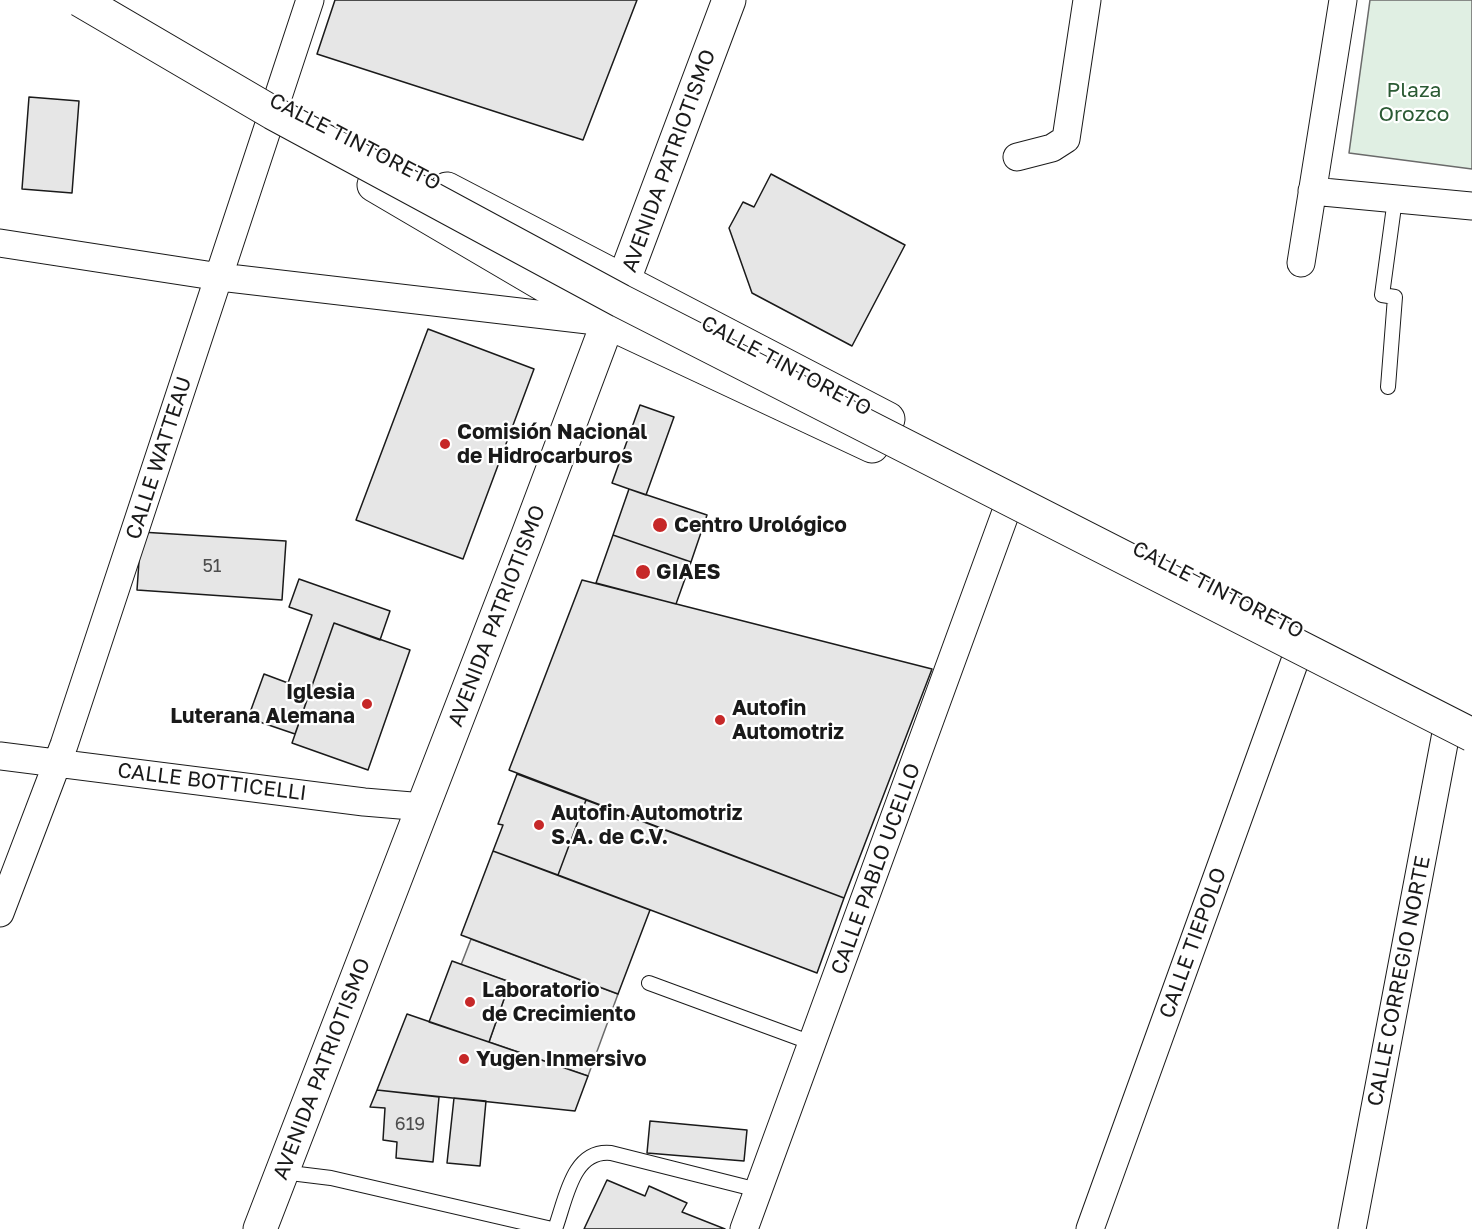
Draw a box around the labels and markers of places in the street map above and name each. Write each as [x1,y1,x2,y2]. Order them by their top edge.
place label: Comisión Nacional de Hidrocarburos [457,419,647,469]
marker: Comisión Nacional de Hidrocarburos [438,437,452,451]
place label: Centro Urológico [674,512,847,538]
marker: Centro Urológico [651,516,669,534]
place label: GIAES [656,559,721,585]
marker: GIAES [634,563,652,581]
place label: Iglesia Luterana Alemana [170,679,355,729]
place label: Autofin Automotriz [732,695,844,745]
marker: Iglesia Luterana Alemana [360,697,374,711]
marker: Autofin Automotriz [713,713,727,727]
place label: Autofin Automotriz S.A. de C.V. [551,800,742,850]
marker: Autofin Automotriz S.A. de C.V. [532,818,546,832]
place label: Laboratorio de Crecimiento [482,977,636,1027]
marker: Laboratorio de Crecimiento [463,995,477,1009]
place label: Yugen Inmersivo [476,1046,647,1072]
marker: Yugen Inmersivo [457,1052,471,1066]

